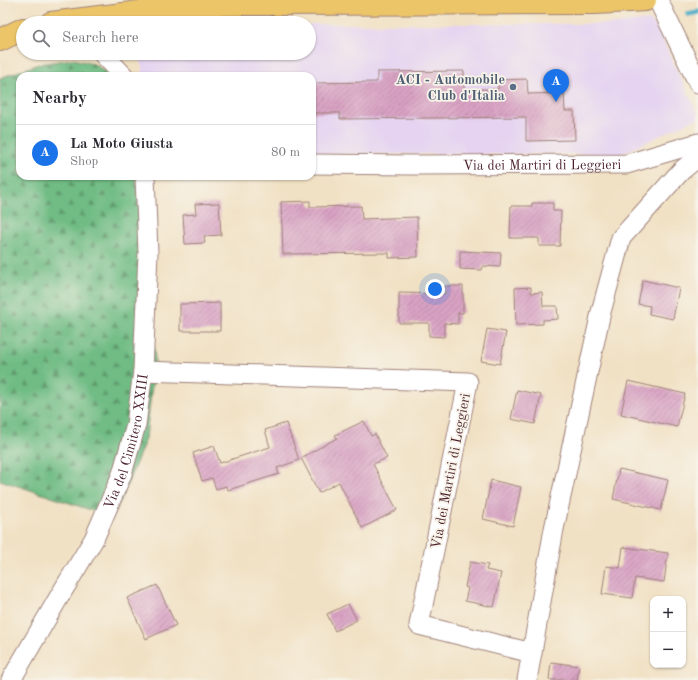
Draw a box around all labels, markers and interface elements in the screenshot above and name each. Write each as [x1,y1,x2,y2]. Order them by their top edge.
search box [16,16,316,60]
icon: search [30,27,52,49]
text: Search here [62,31,139,46]
pin: A [543,69,569,102]
place label: ACI - Automobile Club d'Italia [396,73,505,103]
marker: ACI - Automobile Club d'Italia [508,82,518,92]
text: Nearby [32,90,87,107]
text: La Moto Giusta [70,137,173,152]
text: A [40,146,50,159]
text: 80 m [271,146,300,159]
text: Shop [70,155,98,168]
street label: Via dei Martiri di Leggieri [463,158,622,173]
your location [425,279,445,299]
street label: Via del Cimitero XXIII [102,373,151,511]
street label: Via dei Martiri di Leggieri [429,392,473,550]
map controls [650,596,686,668]
button: + [650,596,686,632]
button: − [650,632,686,668]

